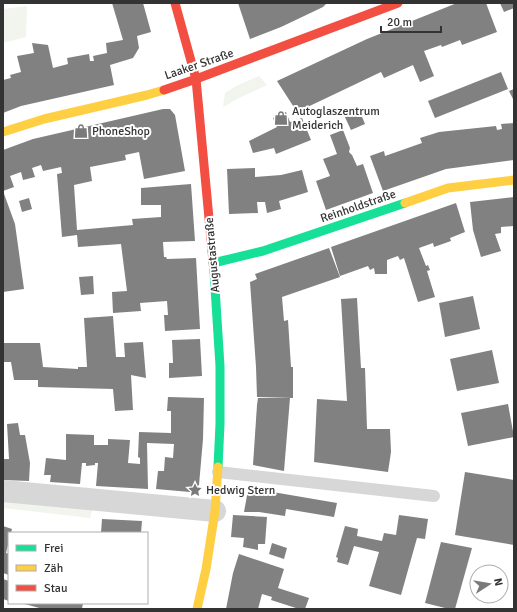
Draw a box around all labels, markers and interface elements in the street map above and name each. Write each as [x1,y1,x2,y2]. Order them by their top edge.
scale bar [381,8,441,34]
text: 20 m [387,15,412,30]
street label: Laaker Straße [163,46,236,83]
place label: Autoglaszentrum Meiderich [292,104,380,133]
shop icon: Autoglaszentrum Meiderich [273,110,289,126]
shop icon: PhoneShop [73,123,89,139]
place label: PhoneShop [92,124,150,139]
street label: Reinholdstraße [318,187,398,226]
street label: Augustastraße [202,217,223,293]
place icon: Hedwig Stern [187,482,203,498]
place label: Hedwig Stern [206,483,275,498]
legend [8,532,148,604]
text: Frei [44,541,63,556]
text: Zäh [44,561,63,576]
north arrow [469,564,509,604]
text: N [491,577,505,587]
text: Stau [44,581,68,596]

